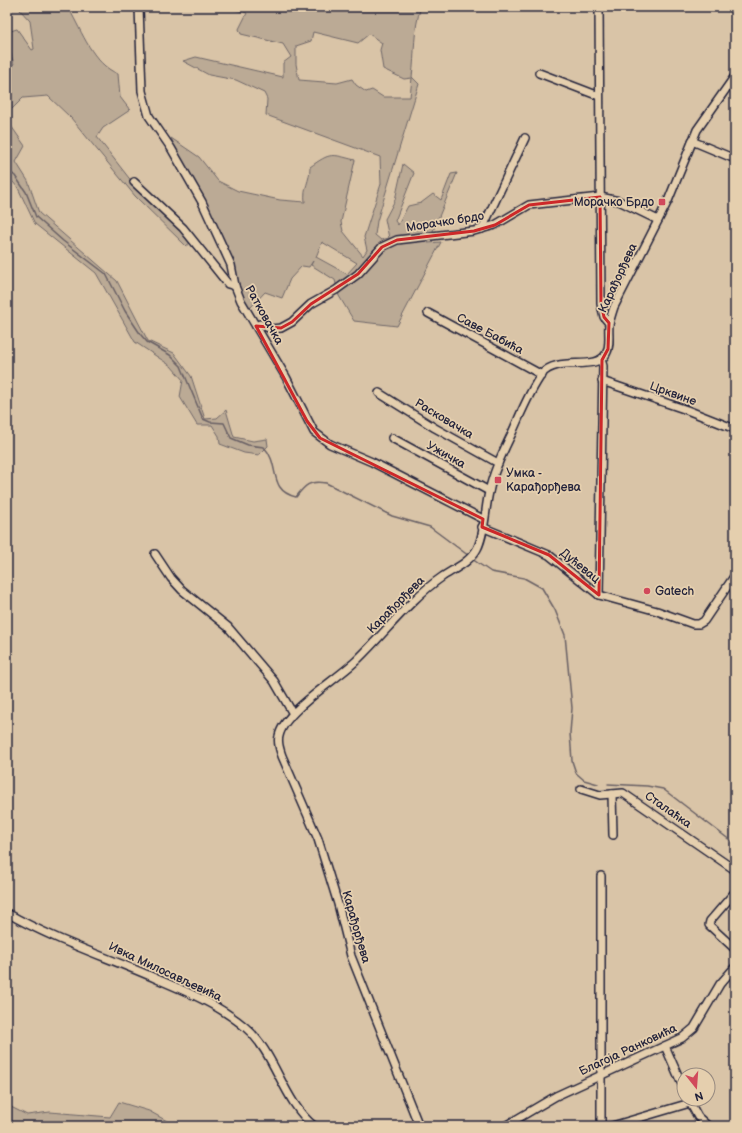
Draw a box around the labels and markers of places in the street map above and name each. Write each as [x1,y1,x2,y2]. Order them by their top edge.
place label: Морачко Брдо [574,195,654,210]
marker: Морачко Брдо [657,197,667,207]
place label: Умка - Карађорђева [506,466,581,495]
marker: Умка - Карађорђева [493,475,503,485]
place label: Gatech [655,584,695,599]
marker: Gatech [642,586,652,596]

